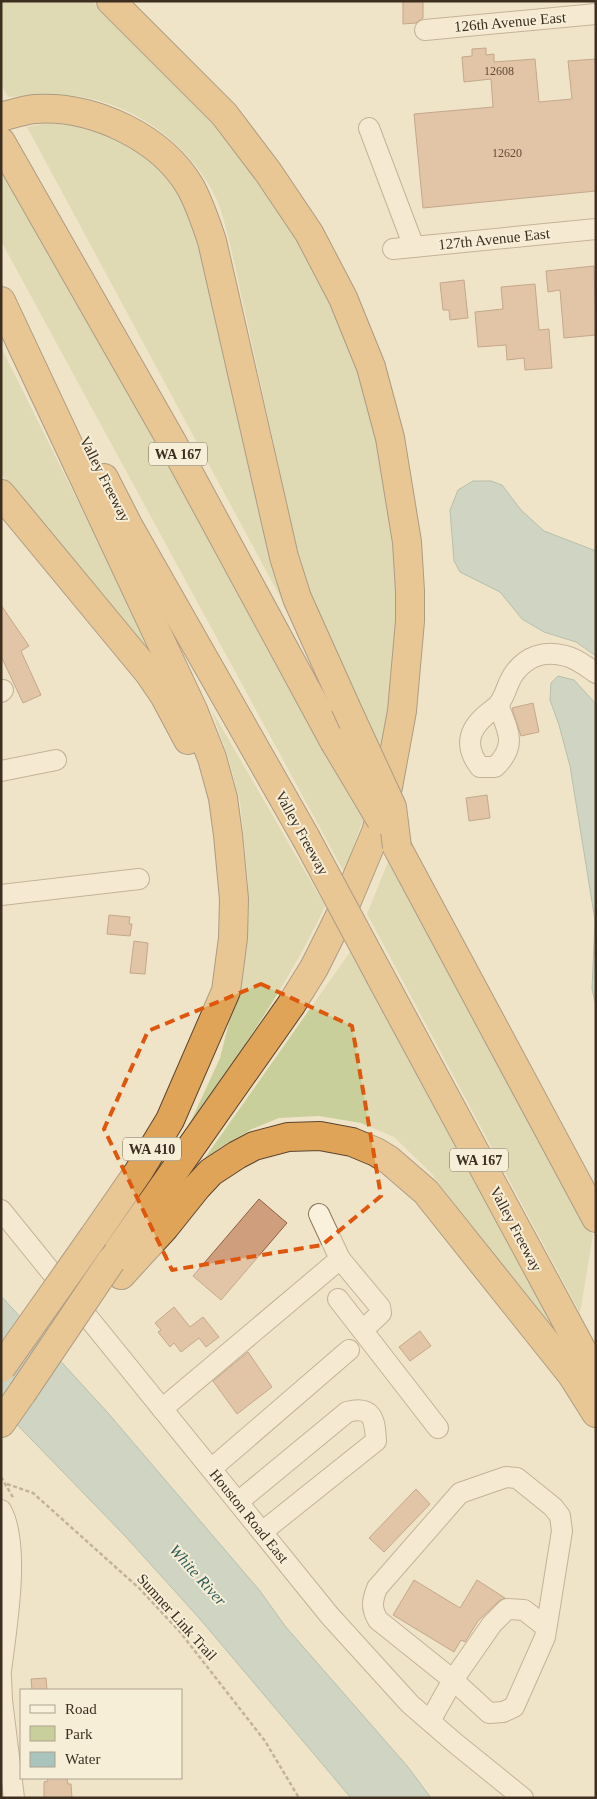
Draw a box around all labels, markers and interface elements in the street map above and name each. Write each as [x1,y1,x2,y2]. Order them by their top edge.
street label: 126th Avenue East [453,9,567,35]
house number: 12608 [484,64,514,78]
house number: 12620 [492,146,522,160]
street label: 127th Avenue East [437,225,551,253]
street label: Valley Freeway [77,434,134,525]
road number: WA 167 [149,442,207,466]
street label: Valley Freeway [272,788,332,878]
road number: WA 410 [123,1138,181,1160]
road number: WA 167 [450,1148,508,1172]
street label: Valley Freeway [487,1184,545,1275]
street label: Houston Road East [206,1466,292,1567]
water label: White River [166,1541,230,1609]
street label: Sumner Link Trail [134,1570,220,1664]
legend [20,1689,182,1779]
text: Road [65,1701,97,1717]
text: Park [65,1726,93,1742]
text: Water [65,1751,100,1767]

